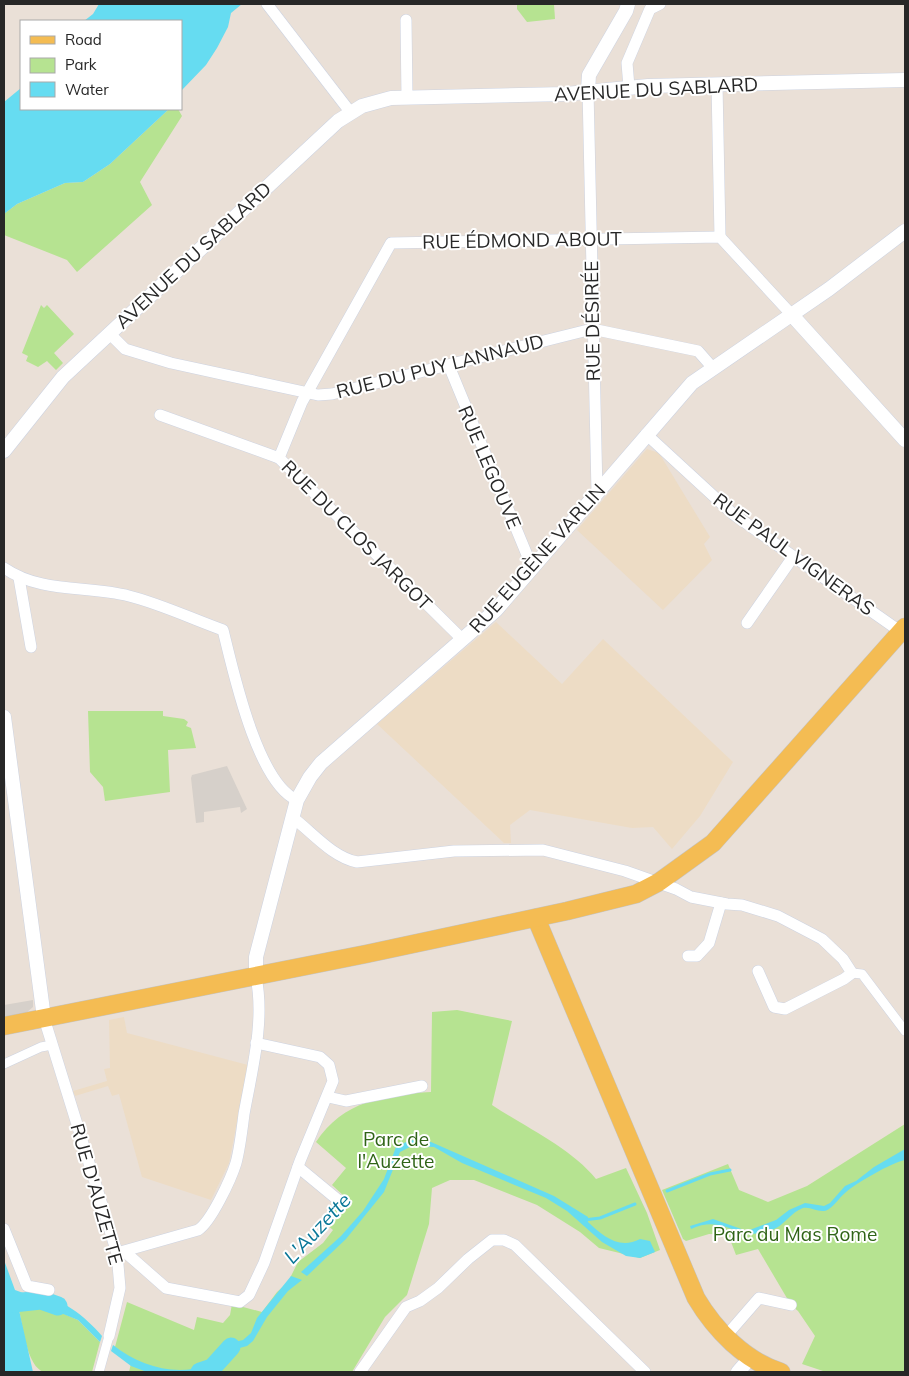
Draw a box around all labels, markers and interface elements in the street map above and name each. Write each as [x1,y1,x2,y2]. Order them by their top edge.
legend [20,20,182,110]
text: Road [65,30,102,49]
text: Park [65,55,97,74]
street label: AVENUE DU SABLARD [553,72,759,106]
text: Water [65,80,109,99]
street label: AVENUE DU SABLARD [110,176,276,334]
street label: RUE ÉDMOND ABOUT [422,226,623,254]
street label: RUE DÉSIRÉE [579,261,605,381]
street label: RUE DU PUY LANNAUD [334,329,546,403]
street label: RUE LEGOUVE [453,402,527,532]
street label: RUE DU CLOS JARGOT [277,455,438,616]
street label: RUE EUGÈNE VARLIN [464,478,610,638]
street label: RUE PAUL VIGNERAS [709,487,879,621]
street label: RUE D'AUZETTE [65,1121,129,1267]
park label: Parc de l'Auzette [358,1127,434,1173]
water label: L'Auzette [278,1188,356,1268]
park label: Parc du Mas Rome [713,1222,877,1246]

